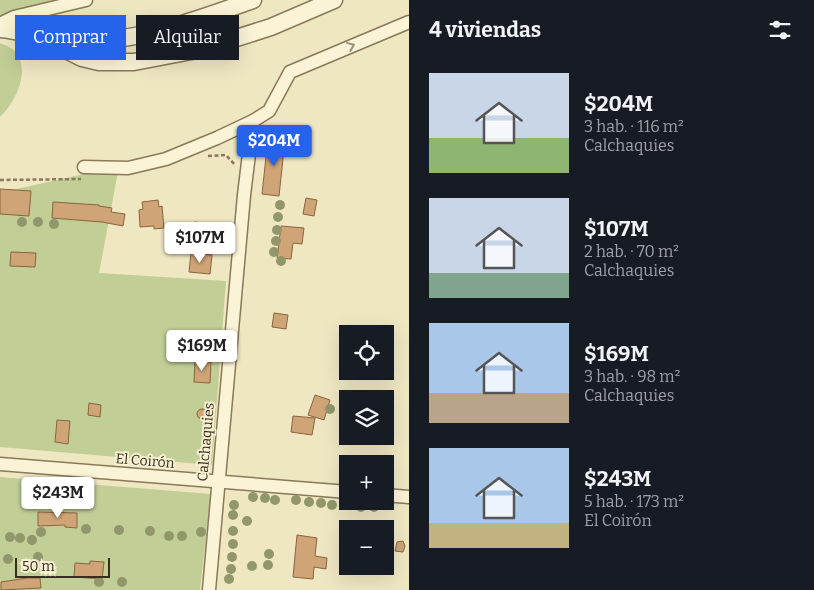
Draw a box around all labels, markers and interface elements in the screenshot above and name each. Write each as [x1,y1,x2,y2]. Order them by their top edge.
chip: Comprar [15,15,126,60]
chip: Alquilar [136,15,239,60]
icon: filters [766,16,794,44]
text: 4 viviendas [429,17,541,43]
one-way arrow [346,42,355,52]
text: $204M [584,91,653,117]
icon: home [469,93,529,153]
text: 3 hab. · 116 m² [584,117,684,136]
pin: $204M [239,124,309,167]
text: $204M [248,131,300,150]
text: Calchaquies [584,136,674,155]
text: $107M [584,216,649,242]
icon: home [469,218,529,278]
pin: $107M [165,222,235,264]
text: $107M [175,228,225,247]
text: 2 hab. · 70 m² [584,242,679,261]
text: Calchaquies [584,261,674,280]
map controls [339,325,394,575]
button: locate [339,325,394,380]
pin: $169M [167,330,237,372]
text: $169M [177,336,227,355]
text: $169M [584,341,649,367]
icon: home [469,343,529,403]
text: 3 hab. · 98 m² [584,367,680,386]
text: Calchaquies [584,386,674,405]
button: layers [339,390,394,445]
street label: Calchaquies [194,402,218,482]
street label: El Coirón [115,450,175,472]
button: + [339,455,394,510]
text: $243M [584,466,651,492]
icon: home [469,468,529,528]
pin: $243M [23,476,93,519]
text: $243M [32,483,84,502]
text: 5 hab. · 173 m² [584,492,684,511]
text: El Coirón [584,511,652,530]
button: − [339,520,394,575]
scale bar [15,555,110,578]
text: 50 m [22,558,55,575]

